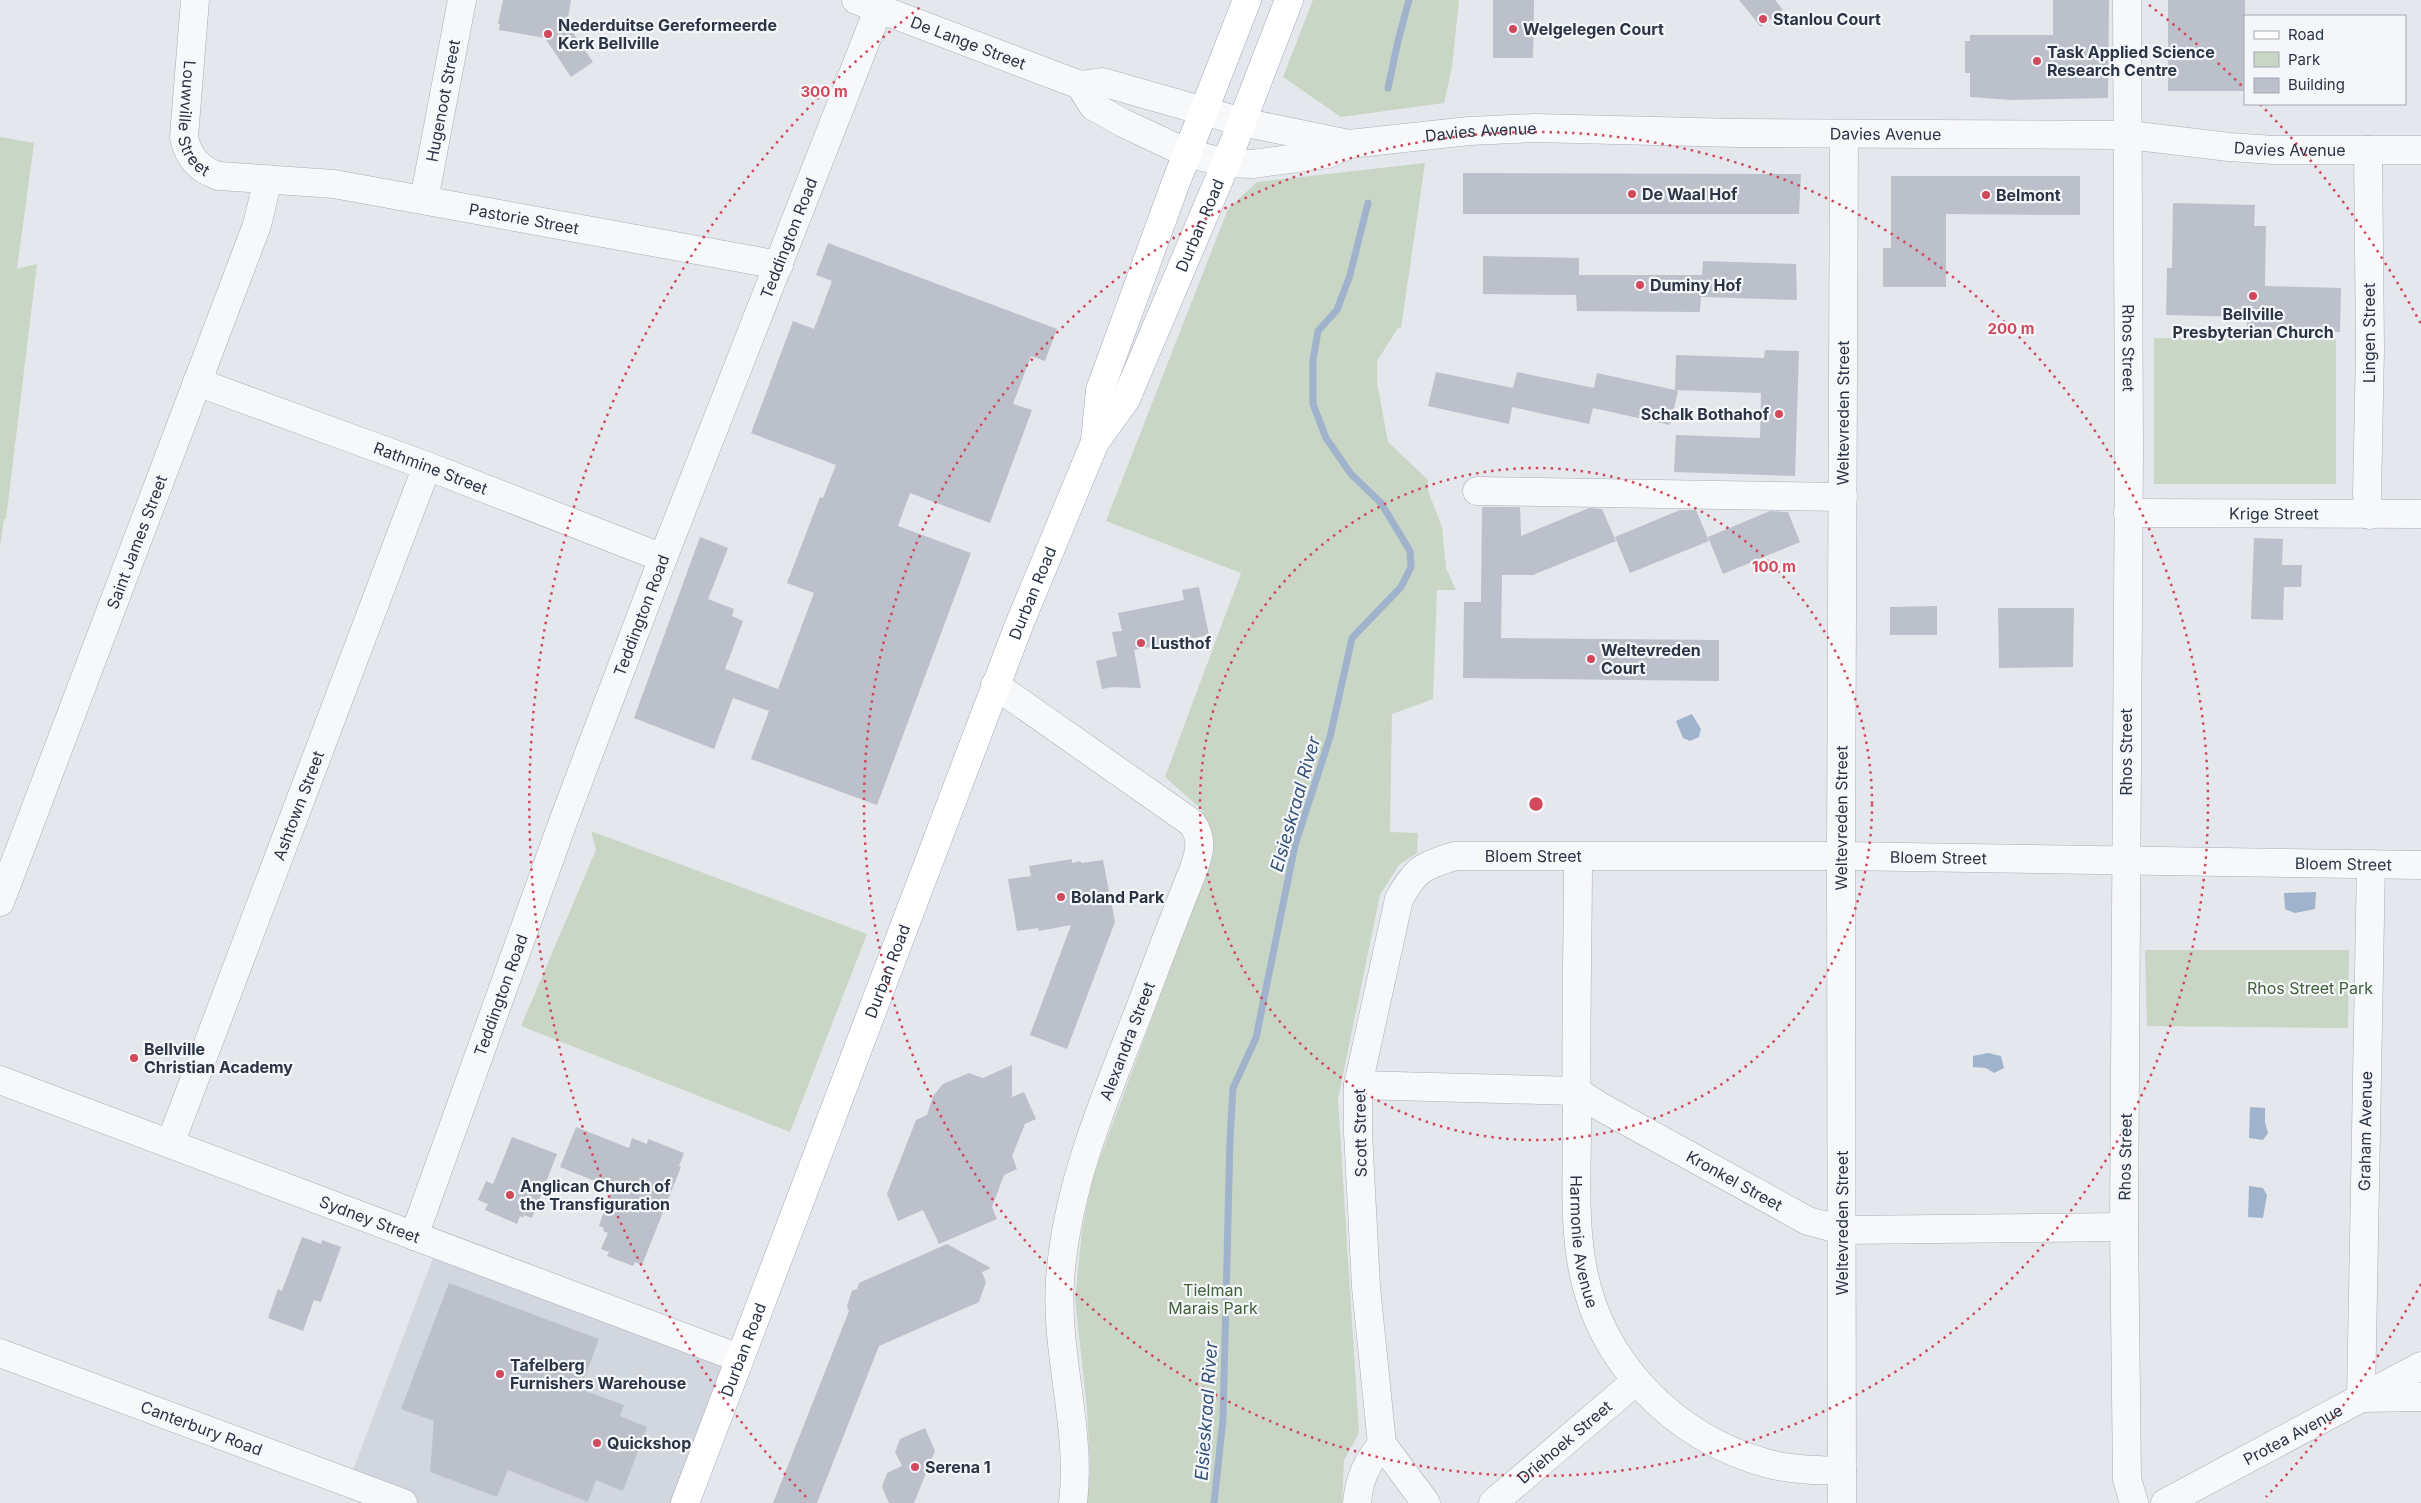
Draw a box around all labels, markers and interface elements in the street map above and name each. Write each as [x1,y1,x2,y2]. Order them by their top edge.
place label: Stanlou Court [1773,9,1881,29]
street label: De Lange Street [908,12,1029,74]
marker: Stanlou Court [1757,13,1769,25]
place label: Nederduitse Gereformeerde Kerk Bellville [558,15,777,53]
legend [2244,15,2406,105]
place label: Welgelegen Court [1523,19,1664,39]
marker: Welgelegen Court [1507,23,1519,35]
text: Road [2288,25,2324,44]
marker: Nederduitse Gereformeerde Kerk Bellville [542,28,554,40]
street label: Hugenoot Street [421,38,464,164]
place label: Task Applied Science Research Centre [2047,42,2215,80]
text: Park [2288,50,2321,69]
marker: Task Applied Science Research Centre [2031,55,2043,67]
street label: Louwville Street [174,60,213,180]
text: Building [2288,75,2345,94]
text: 300 m [800,82,848,101]
street label: Davies Avenue [1424,118,1537,146]
street label: Davies Avenue [1830,123,1941,144]
street label: Davies Avenue [2233,137,2346,160]
street label: Teddington Road [756,175,821,301]
street label: Durban Road [1171,176,1228,275]
place label: De Waal Hof [1642,184,1738,204]
place label: Belmont [1996,185,2061,205]
marker: De Waal Hof [1626,188,1638,200]
marker: Belmont [1980,189,1992,201]
street label: Pastorie Street [467,199,580,238]
place label: Duminy Hof [1650,275,1742,295]
marker: Duminy Hof [1634,279,1646,291]
street label: Lingen Street [2359,283,2379,383]
marker: Bellville Presbyterian Church [2247,290,2259,302]
street label: Rhos Street [2118,304,2139,392]
place label: Bellville Presbyterian Church [2172,304,2334,342]
text: 200 m [1988,319,2034,338]
street label: Weltevreden Street [1833,341,1853,485]
place label: Schalk Bothahof [1641,404,1770,424]
marker: Schalk Bothahof [1773,408,1785,420]
street label: Rathmine Street [371,437,491,499]
street label: Saint James Street [102,472,171,612]
street label: Krige Street [2229,503,2319,524]
street label: Durban Road [1004,544,1060,642]
street label: Teddington Road [609,552,673,679]
text: 100 m [1752,557,1796,576]
place label: Lusthof [1151,633,1212,653]
marker: Lusthof [1135,637,1147,649]
place label: Weltevreden Court [1601,640,1701,678]
marker: Weltevreden Court [1585,653,1597,665]
street label: Rhos Street [2116,708,2136,796]
water label: Elsieskraal River [1266,733,1325,874]
street label: Weltevreden Street [1831,746,1851,890]
street label: Ashtown Street [268,748,328,863]
centre of rings [1527,795,1545,813]
street label: Bloem Street [1485,846,1582,866]
street label: Bloem Street [1890,847,1987,868]
street label: Bloem Street [2295,853,2392,875]
place label: Boland Park [1071,887,1165,907]
marker: Boland Park [1055,891,1067,903]
street label: Durban Road [860,921,914,1021]
street label: Teddington Road [470,931,532,1059]
park label: Rhos Street Park [2247,978,2373,998]
street label: Alexandra Street [1095,979,1159,1103]
place label: Bellville Christian Academy [144,1039,293,1077]
marker: Bellville Christian Academy [128,1052,140,1064]
street label: Graham Avenue [2354,1071,2376,1191]
street label: Scott Street [1349,1088,1371,1178]
street label: Rhos Street [2114,1113,2136,1201]
street label: Kronkel Street [1683,1146,1786,1215]
street label: Weltevreden Street [1832,1151,1852,1295]
street label: Harmonie Avenue [1566,1175,1603,1311]
place label: Anglican Church of the Transfiguration [520,1176,671,1214]
marker: Anglican Church of the Transfiguration [504,1189,516,1201]
street label: Sydney Street [317,1191,423,1247]
park label: Tielman Marais Park [1168,1280,1258,1318]
street label: Durban Road [716,1300,770,1399]
water label: Elsieskraal River [1191,1339,1221,1481]
place label: Tafelberg Furnishers Warehouse [510,1355,686,1393]
marker: Tafelberg Furnishers Warehouse [494,1368,506,1380]
street label: Canterbury Road [138,1396,265,1460]
street label: Driehoek Street [1513,1396,1616,1488]
street label: Protea Avenue [2240,1400,2346,1469]
place label: Quickshop [607,1433,691,1453]
marker: Quickshop [591,1437,603,1449]
place label: Serena 1 [925,1457,991,1477]
marker: Serena 1 [909,1461,921,1473]

